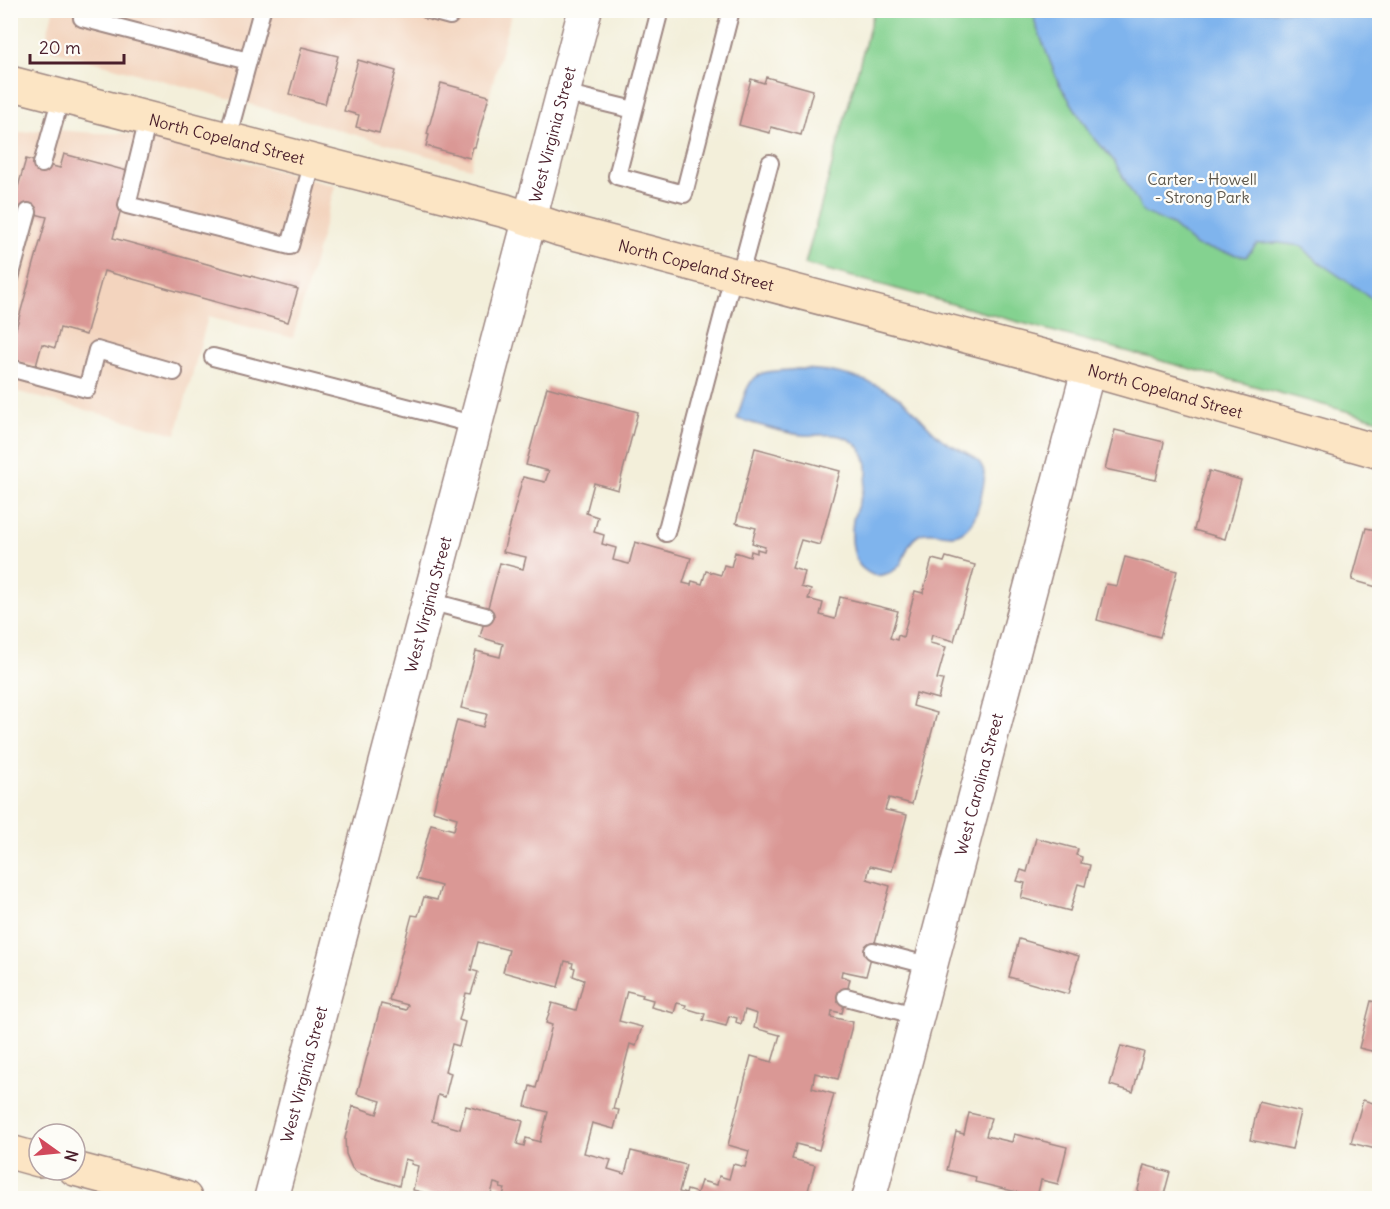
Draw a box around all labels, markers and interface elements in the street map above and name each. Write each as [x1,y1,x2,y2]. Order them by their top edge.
scale bar [30,27,124,65]
text: 20 m [39,36,81,59]
street label: West Virginia Street [525,64,580,205]
street label: North Copeland Street [147,109,307,169]
park label: Carter - Howell - Strong Park [1147,169,1257,207]
street label: North Copeland Street [616,235,777,295]
street label: North Copeland Street [1086,360,1246,423]
street label: West Virginia Street [400,534,456,675]
street label: West Carolina Street [950,710,1007,857]
street label: West Virginia Street [276,1003,331,1145]
north arrow [27,1122,87,1182]
text: N [60,1148,83,1164]

